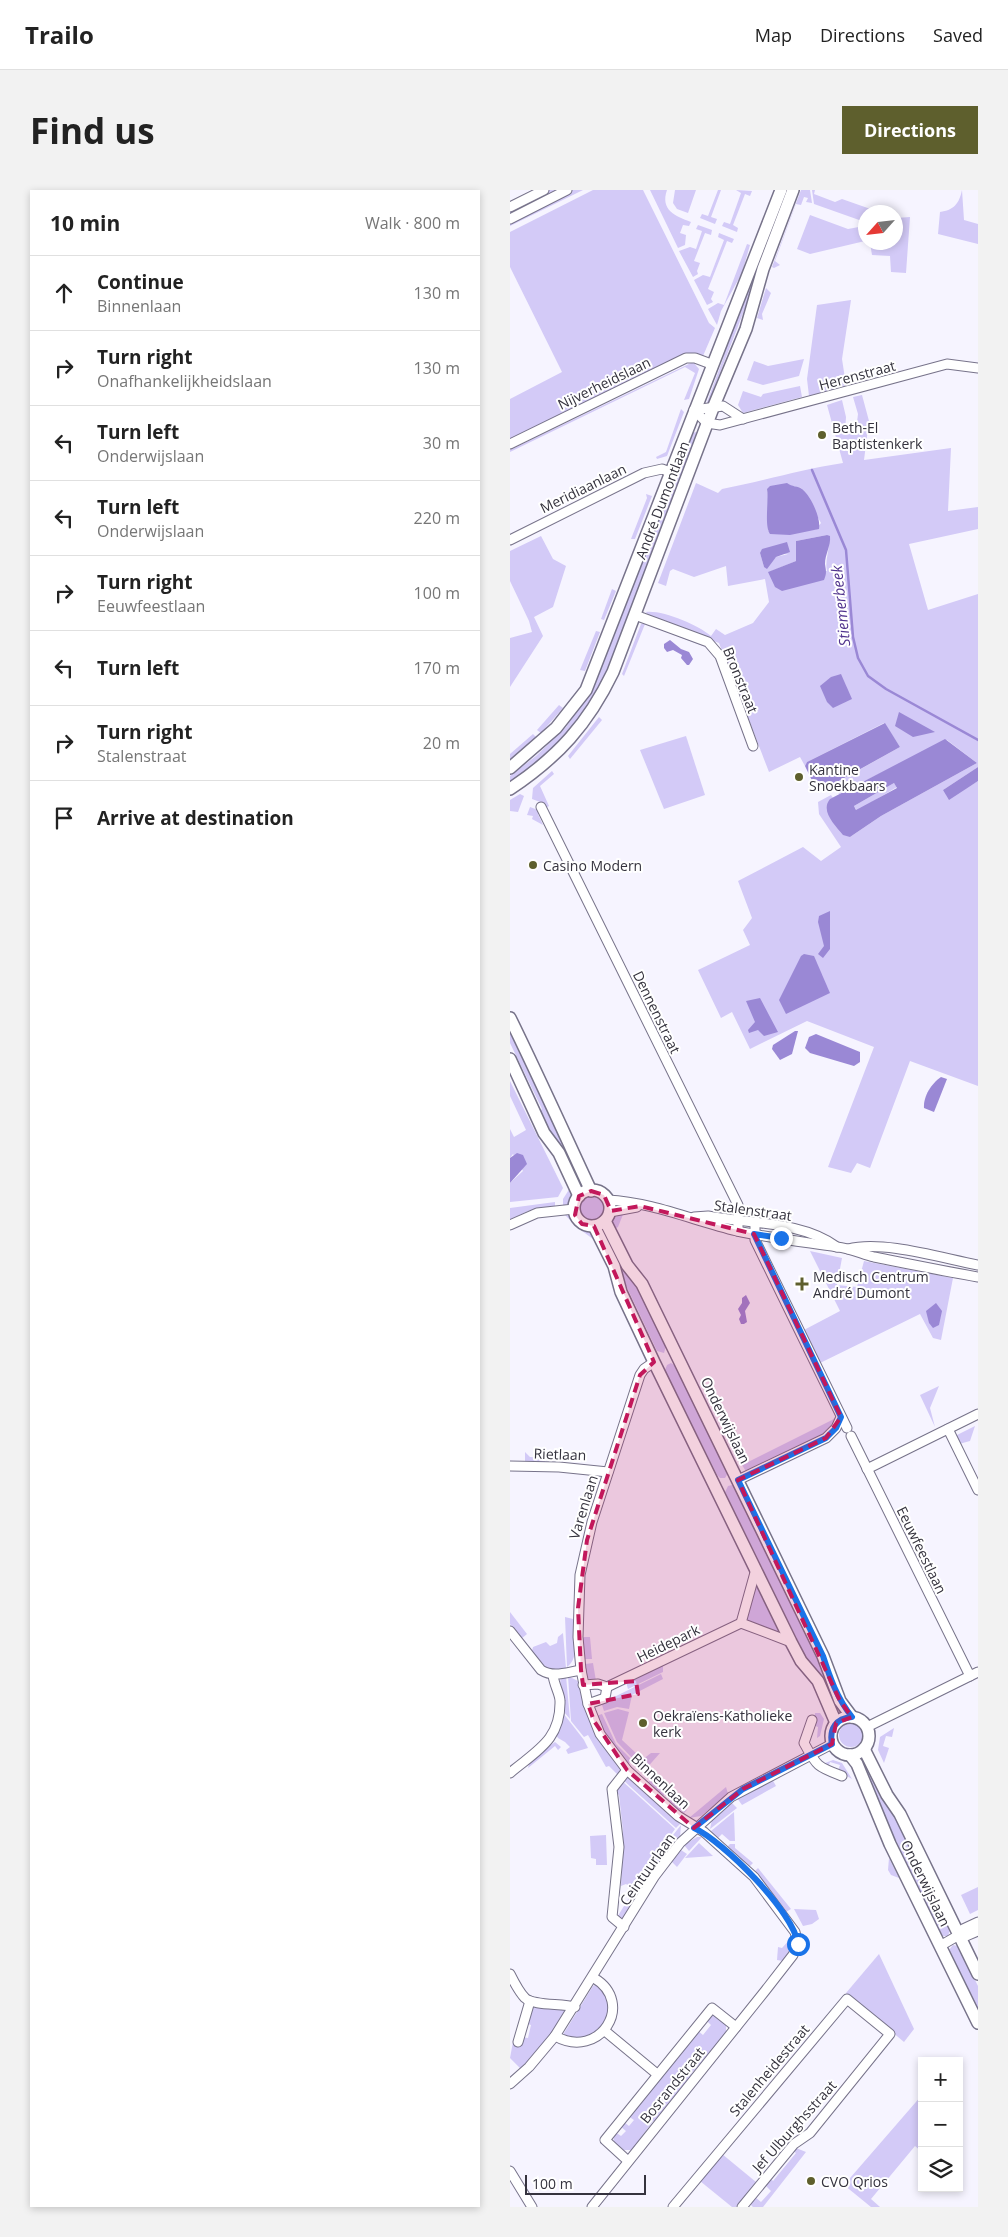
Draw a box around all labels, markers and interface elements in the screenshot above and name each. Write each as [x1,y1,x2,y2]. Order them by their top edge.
text: Trailo [25,18,94,51]
text: Map [755,23,792,47]
text: Directions [820,23,905,47]
text: Saved [933,23,983,47]
button: Directions [842,106,978,154]
text: Find us [30,107,155,154]
north arrow [858,205,903,250]
text: 10 min [50,209,120,237]
text: Walk · 800 m [365,212,460,234]
text: Continue [97,269,184,295]
icon: ahead [50,279,78,307]
text: 130 m [414,282,460,304]
text: Binnenlaan [97,295,181,317]
text: Turn right [97,344,192,370]
street label: Nijverheidslaan [554,352,654,414]
icon: right [50,354,78,382]
street label: Herenstraat [817,356,897,394]
text: 130 m [414,357,460,379]
text: Onafhankelijkheidslaan [97,370,272,392]
place label: Beth-El Baptistenkerk [832,418,923,453]
text: Turn left [97,419,179,445]
icon: left [50,429,78,457]
marker: Beth-El Baptistenkerk [816,429,828,441]
text: 30 m [423,432,460,454]
street label: André Dumontlaan [631,438,693,562]
text: Onderwijslaan [97,445,204,467]
street label: Meridiaanlaan [537,459,629,517]
text: Turn left [97,494,179,520]
icon: left [50,504,78,532]
text: 220 m [414,507,460,529]
text: Onderwijslaan [97,520,204,542]
water label: Stiemerbeek [826,564,854,647]
text: Turn right [97,569,192,595]
icon: right [50,579,78,607]
text: 100 m [414,582,460,604]
text: Eeuwfeestlaan [97,595,205,617]
street label: Bronstraat [719,644,763,716]
icon: left [50,654,78,682]
text: Turn left [97,655,179,681]
text: 170 m [414,657,460,679]
text: Turn right [97,719,192,745]
icon: right [50,729,78,757]
text: 20 m [423,732,460,754]
text: Stalenstraat [97,745,187,767]
place label: Kantine Snoekbaars [809,760,886,795]
marker: Kantine Snoekbaars [793,771,805,783]
icon: arrive [50,804,78,832]
text: Arrive at destination [97,805,294,831]
place label: Casino Modern [543,856,642,875]
marker: Casino Modern [527,859,539,871]
street label: Dennenstraat [629,968,685,1056]
street label: Stalenstraat [713,1195,793,1225]
route end [770,1227,793,1250]
place label: Medisch Centrum André Dumont [813,1267,929,1302]
marker: Medisch Centrum André Dumont [795,1277,809,1291]
street label: Onderwijslaan [697,1374,755,1466]
street label: Rietlaan [533,1444,587,1464]
street label: Varenlaan [564,1473,602,1541]
street label: Eeuwfeestlaan [893,1503,951,1597]
street label: Heidepark [633,1619,703,1666]
place label: Oekraïens-Katholieke kerk [653,1706,792,1741]
marker: Oekraïens-Katholieke kerk [637,1717,649,1729]
street label: Binnenlaan [628,1749,694,1813]
street label: Ceintuurlaan [615,1829,679,1909]
street label: Onderwijslaan [897,1837,955,1929]
route start [787,1933,810,1956]
street label: Stalenheidestraat [725,2020,813,2120]
street label: Bosrandstraat [635,2043,709,2127]
map controls [918,2057,963,2192]
button: + [918,2057,963,2102]
street label: Jef Ulburghsstraat [746,2076,840,2177]
button: − [918,2102,963,2147]
button: layers [918,2147,963,2192]
scale bar [525,2172,646,2195]
place label: CVO Qrios [821,2172,888,2191]
text: 100 m [532,2174,573,2193]
marker: CVO Qrios [805,2175,817,2187]

